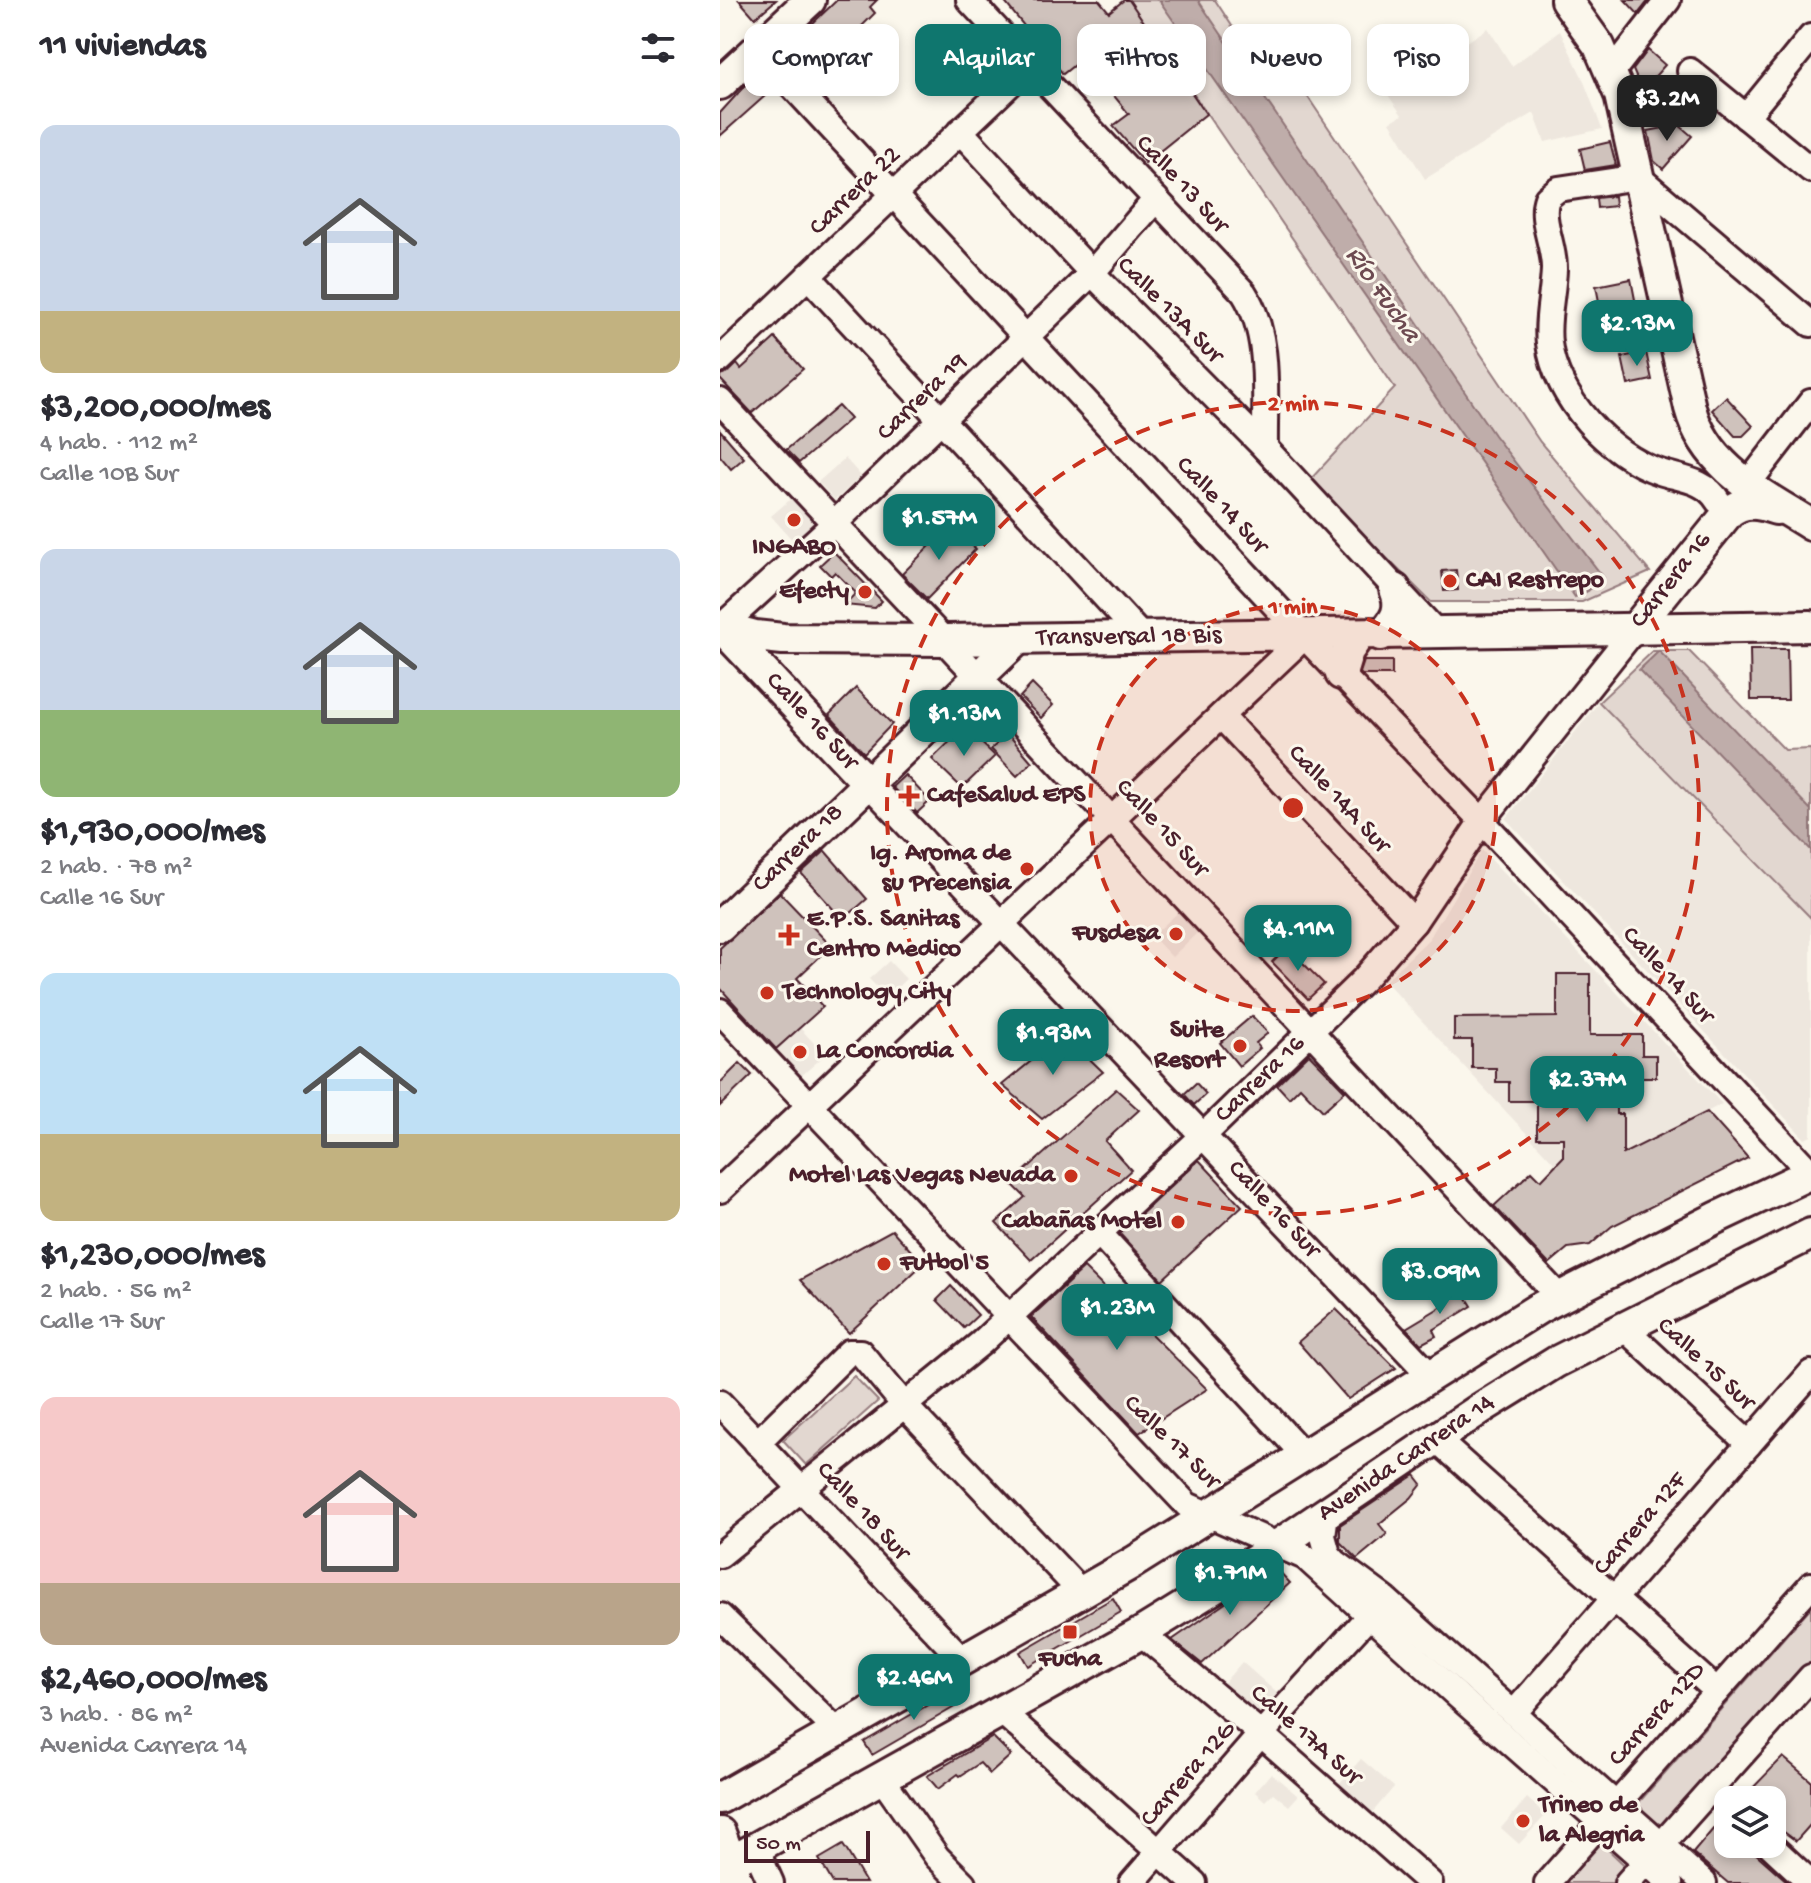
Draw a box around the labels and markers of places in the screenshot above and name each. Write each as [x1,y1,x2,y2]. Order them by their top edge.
pin: $3.2M [1611,75,1723,143]
pin: $2.13M [1572,300,1702,368]
pin: $1.57M [874,494,1004,562]
marker: INGABO [785,511,803,529]
place label: INGABO [752,533,836,564]
place label: CAI Restrepo [1466,566,1604,597]
marker: CAI Restrepo [1441,572,1459,590]
place label: Efecty [779,577,849,608]
marker: Efecty [856,583,874,601]
pin: $1.13M [899,690,1029,758]
place label: CafeSalud EPS [927,781,1086,812]
marker: CafeSalud EPS [898,785,920,807]
centre of rings [1279,794,1307,822]
place label: Ig. Aroma de su Precensia [870,839,1013,900]
marker: Ig. Aroma de su Precensia [1018,860,1036,878]
place label: E.P.S. Sanitas Centro Medico [807,905,961,966]
pin: $4.11M [1233,905,1363,973]
place label: Fusdesa [1071,919,1162,950]
marker: E.P.S. Sanitas Centro Medico [778,924,800,946]
marker: Fusdesa [1167,925,1185,943]
place label: Technology City [781,978,951,1009]
marker: Technology City [758,984,776,1002]
pin: $1.93M [988,1009,1118,1077]
place label: Suite Resort [1153,1016,1226,1077]
place label: La Concordia [816,1037,954,1068]
marker: Suite Resort [1231,1037,1249,1055]
marker: La Concordia [791,1043,809,1061]
pin: $2.37M [1522,1056,1652,1124]
place label: Motel Las Vegas Nevada [789,1161,1057,1192]
marker: Motel Las Vegas Nevada [1062,1167,1080,1185]
place label: Cabañas Motel [1002,1207,1162,1238]
marker: Cabañas Motel [1169,1213,1187,1231]
pin: $3.09M [1375,1248,1505,1316]
place label: Futbol 5 [899,1249,989,1280]
marker: Futbol 5 [875,1255,893,1273]
pin: $1.23M [1052,1284,1182,1352]
pin: $1.71M [1165,1549,1295,1617]
marker: Fucha [1061,1623,1079,1641]
place label: Fucha [1038,1645,1103,1676]
pin: $2.46M [849,1654,979,1722]
place label: Trineo de la Alegria [1537,1791,1645,1852]
marker: Trineo de la Alegria [1514,1812,1532,1830]

